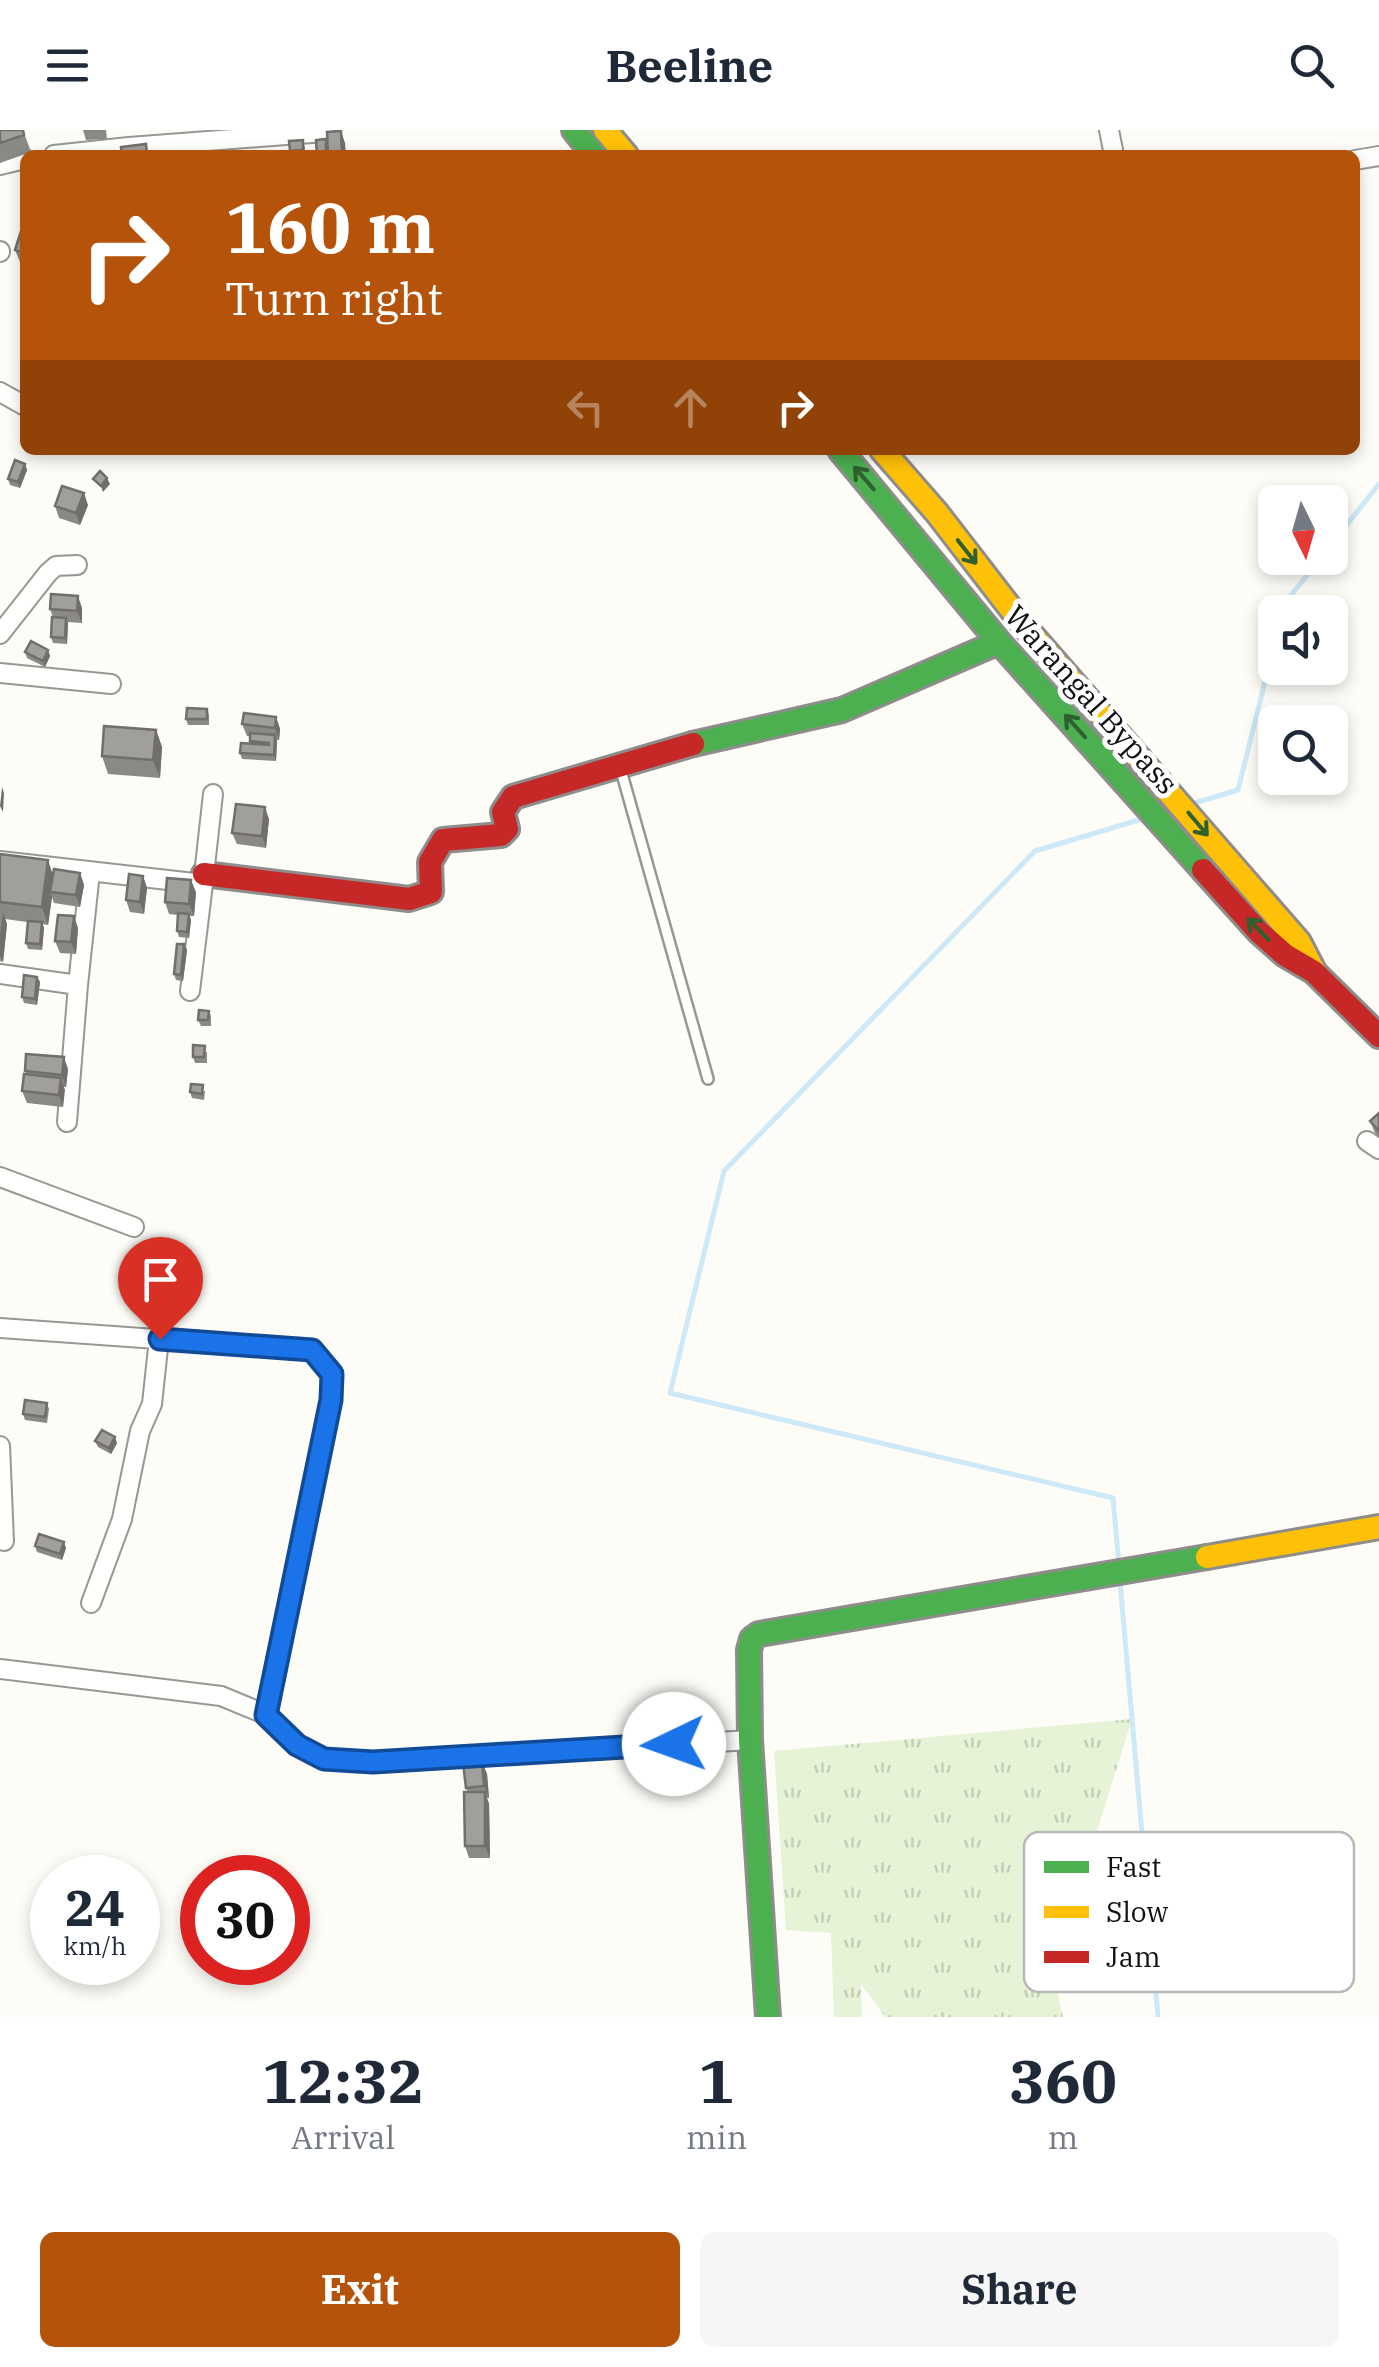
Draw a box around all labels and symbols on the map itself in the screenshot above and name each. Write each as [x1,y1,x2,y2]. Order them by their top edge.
one-way arrow [854,466,876,492]
north arrow [1258,485,1348,575]
one-way arrow [955,538,977,564]
street label: Warangal Bypass [997,596,1187,802]
one-way arrow [1064,714,1087,739]
one-way arrow [1186,811,1209,836]
one-way arrow [1246,918,1270,942]
pin [118,1237,203,1340]
position arrow [622,1692,726,1796]
legend [1024,1832,1354,1992]
text: Fast [1106,1848,1161,1885]
speed limit sign: 30 [180,1855,310,1985]
text: Slow [1106,1893,1168,1930]
text: Jam [1106,1938,1161,1975]

